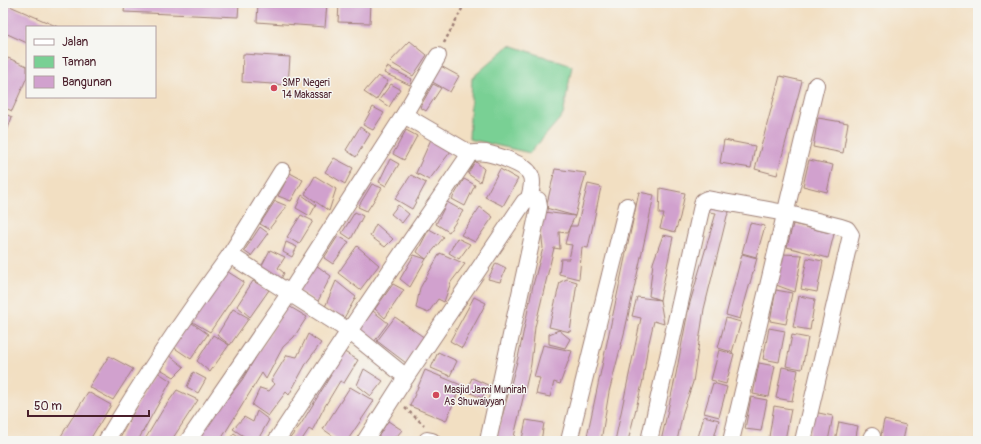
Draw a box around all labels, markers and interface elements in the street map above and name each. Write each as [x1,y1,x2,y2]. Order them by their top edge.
legend [26,26,156,98]
text: Jalan [62,35,88,50]
text: Taman [62,55,96,70]
text: Bangunan [62,75,112,90]
place label: SMP Negeri 14 Makassar [282,77,332,101]
marker: SMP Negeri 14 Makassar [269,83,279,93]
place label: Masjid Jami Munirah As Shuwaiyyan [444,384,527,408]
marker: Masjid Jami Munirah As Shuwaiyyan [431,390,441,400]
scale bar [28,392,149,418]
text: 50 m [34,399,62,414]

